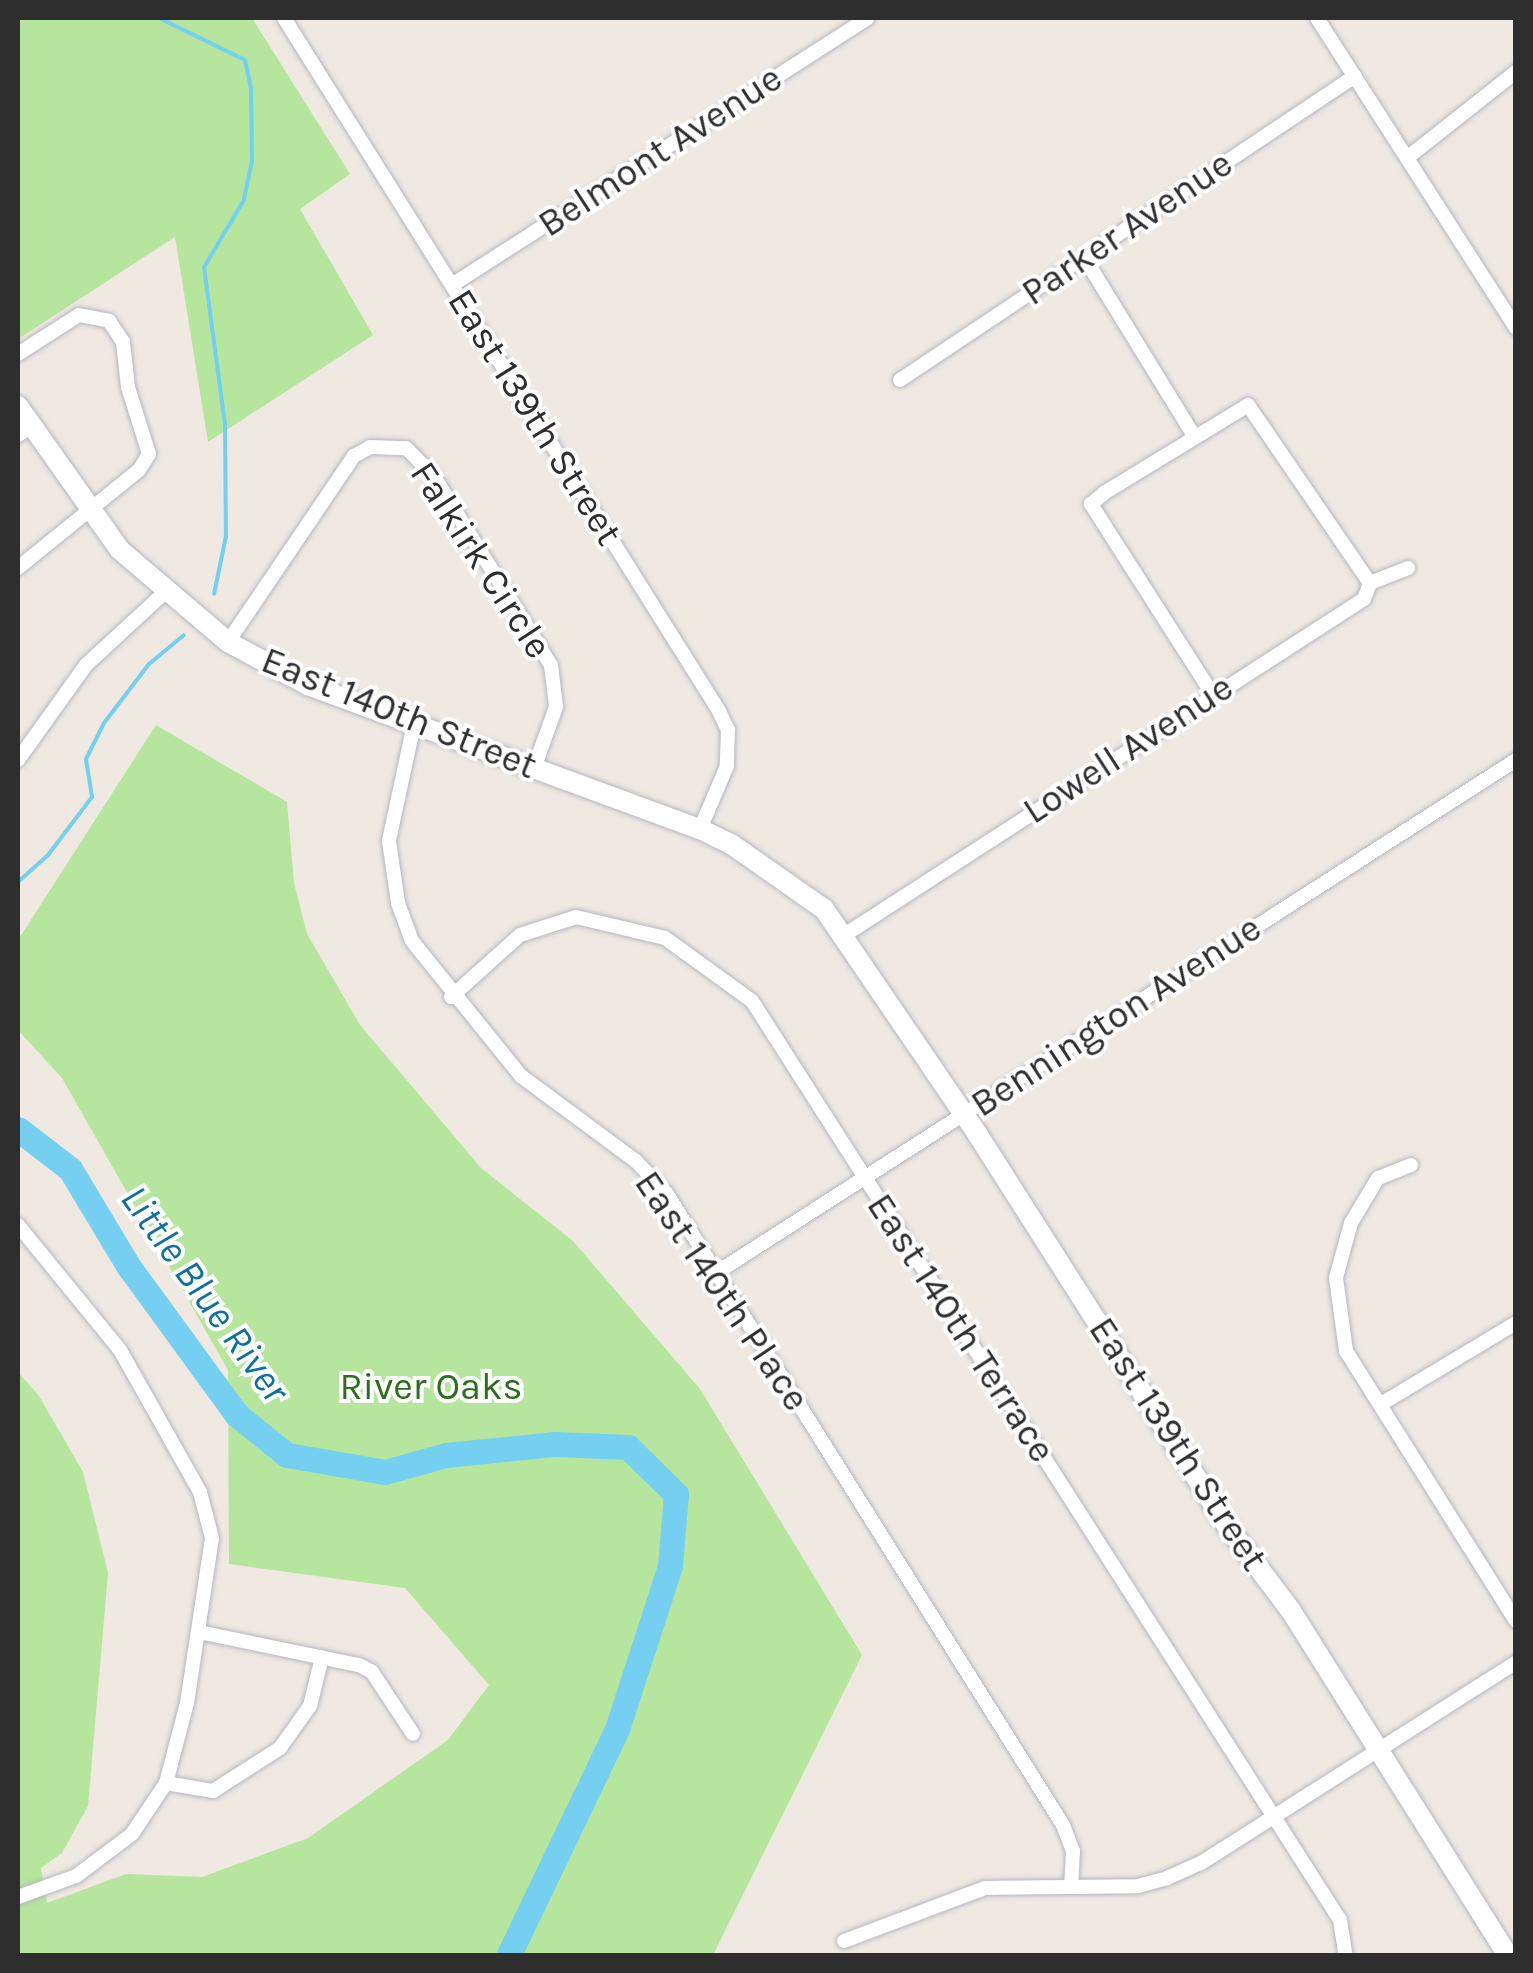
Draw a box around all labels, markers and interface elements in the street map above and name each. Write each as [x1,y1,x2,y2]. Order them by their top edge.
street label: Belmont Avenue [530,55,790,247]
street label: Parker Avenue [1013,141,1241,315]
street label: East 139th Street [438,281,632,553]
street label: Falkirk Circle [400,453,562,667]
street label: East 140th Street [255,637,543,789]
street label: Lowell Avenue [1015,664,1241,834]
street label: Bennington Avenue [962,905,1270,1127]
street label: East 140th Place [625,1162,819,1420]
water label: Little Blue River [110,1176,300,1412]
street label: East 140th Terrace [857,1185,1065,1471]
street label: East 139th Street [1079,1309,1277,1579]
park label: River Oaks [340,1364,522,1410]

